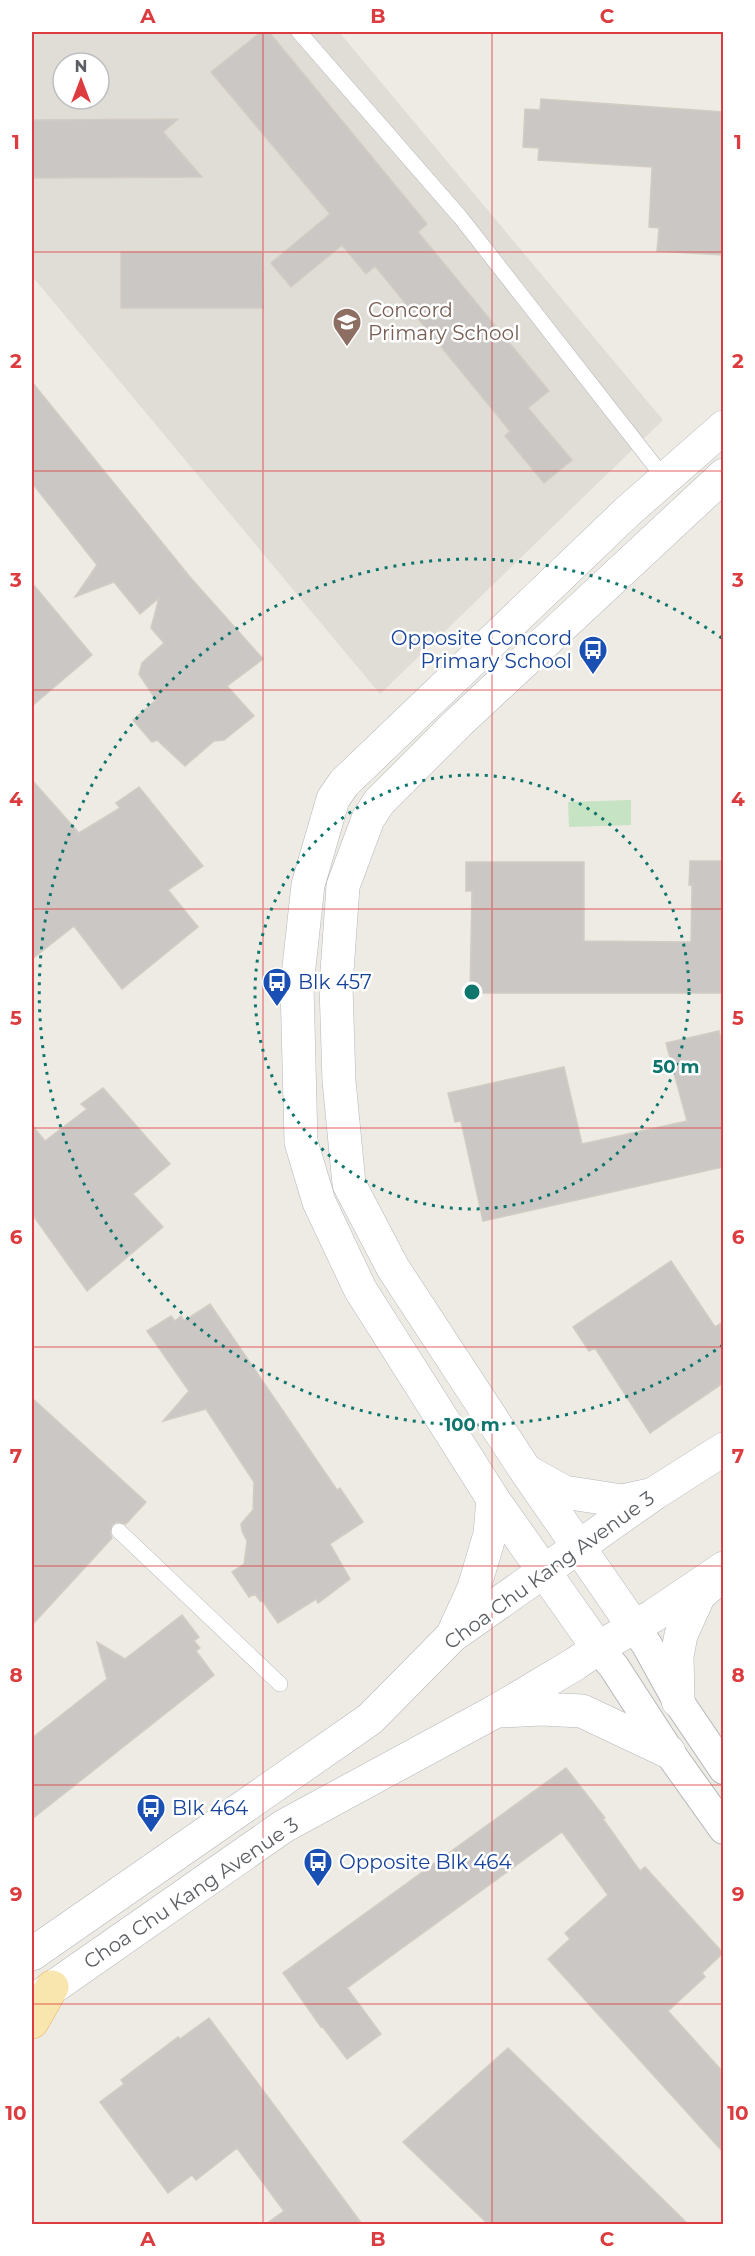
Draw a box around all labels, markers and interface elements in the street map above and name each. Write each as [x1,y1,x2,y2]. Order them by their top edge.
text: A [139,4,156,28]
text: B [370,4,386,28]
text: C [600,4,615,28]
north arrow [51,51,111,111]
text: N [75,57,87,76]
text: 1 [12,130,20,154]
text: 1 [734,130,742,154]
place label: Concord Primary School [368,298,520,345]
school or university icon: Concord Primary School [331,306,363,348]
text: 2 [10,349,22,373]
text: 2 [732,349,744,373]
text: 3 [9,568,22,592]
text: 3 [731,568,744,592]
place label: Opposite Concord Primary School [391,626,572,673]
bus stop icon: Opposite Concord Primary School [577,634,609,676]
text: 4 [9,787,23,811]
text: 4 [731,787,745,811]
bus stop icon: Blk 457 [261,966,293,1008]
place label: Blk 457 [298,970,372,994]
centre of rings [462,982,482,1002]
text: 5 [10,1006,22,1030]
text: 5 [732,1006,744,1030]
text: 50 m [653,1056,699,1078]
text: 6 [10,1225,23,1249]
text: 6 [732,1225,745,1249]
text: 100 m [444,1414,500,1436]
text: 7 [10,1444,22,1468]
text: 7 [732,1444,744,1468]
street label: Choa Chu Kang Avenue 3 [439,1486,659,1654]
text: 8 [9,1663,23,1687]
text: 8 [731,1663,745,1687]
bus stop icon: Blk 464 [135,1792,167,1834]
place label: Blk 464 [172,1796,248,1820]
street label: Choa Chu Kang Avenue 3 [79,1812,303,1974]
bus stop icon: Opposite Blk 464 [302,1846,334,1888]
place label: Opposite Blk 464 [339,1850,512,1874]
text: 9 [10,1882,22,1906]
text: 9 [732,1882,744,1906]
text: 10 [5,2101,27,2125]
text: 10 [727,2101,749,2125]
text: A [139,2227,156,2251]
text: B [370,2227,386,2251]
text: C [600,2227,615,2251]

